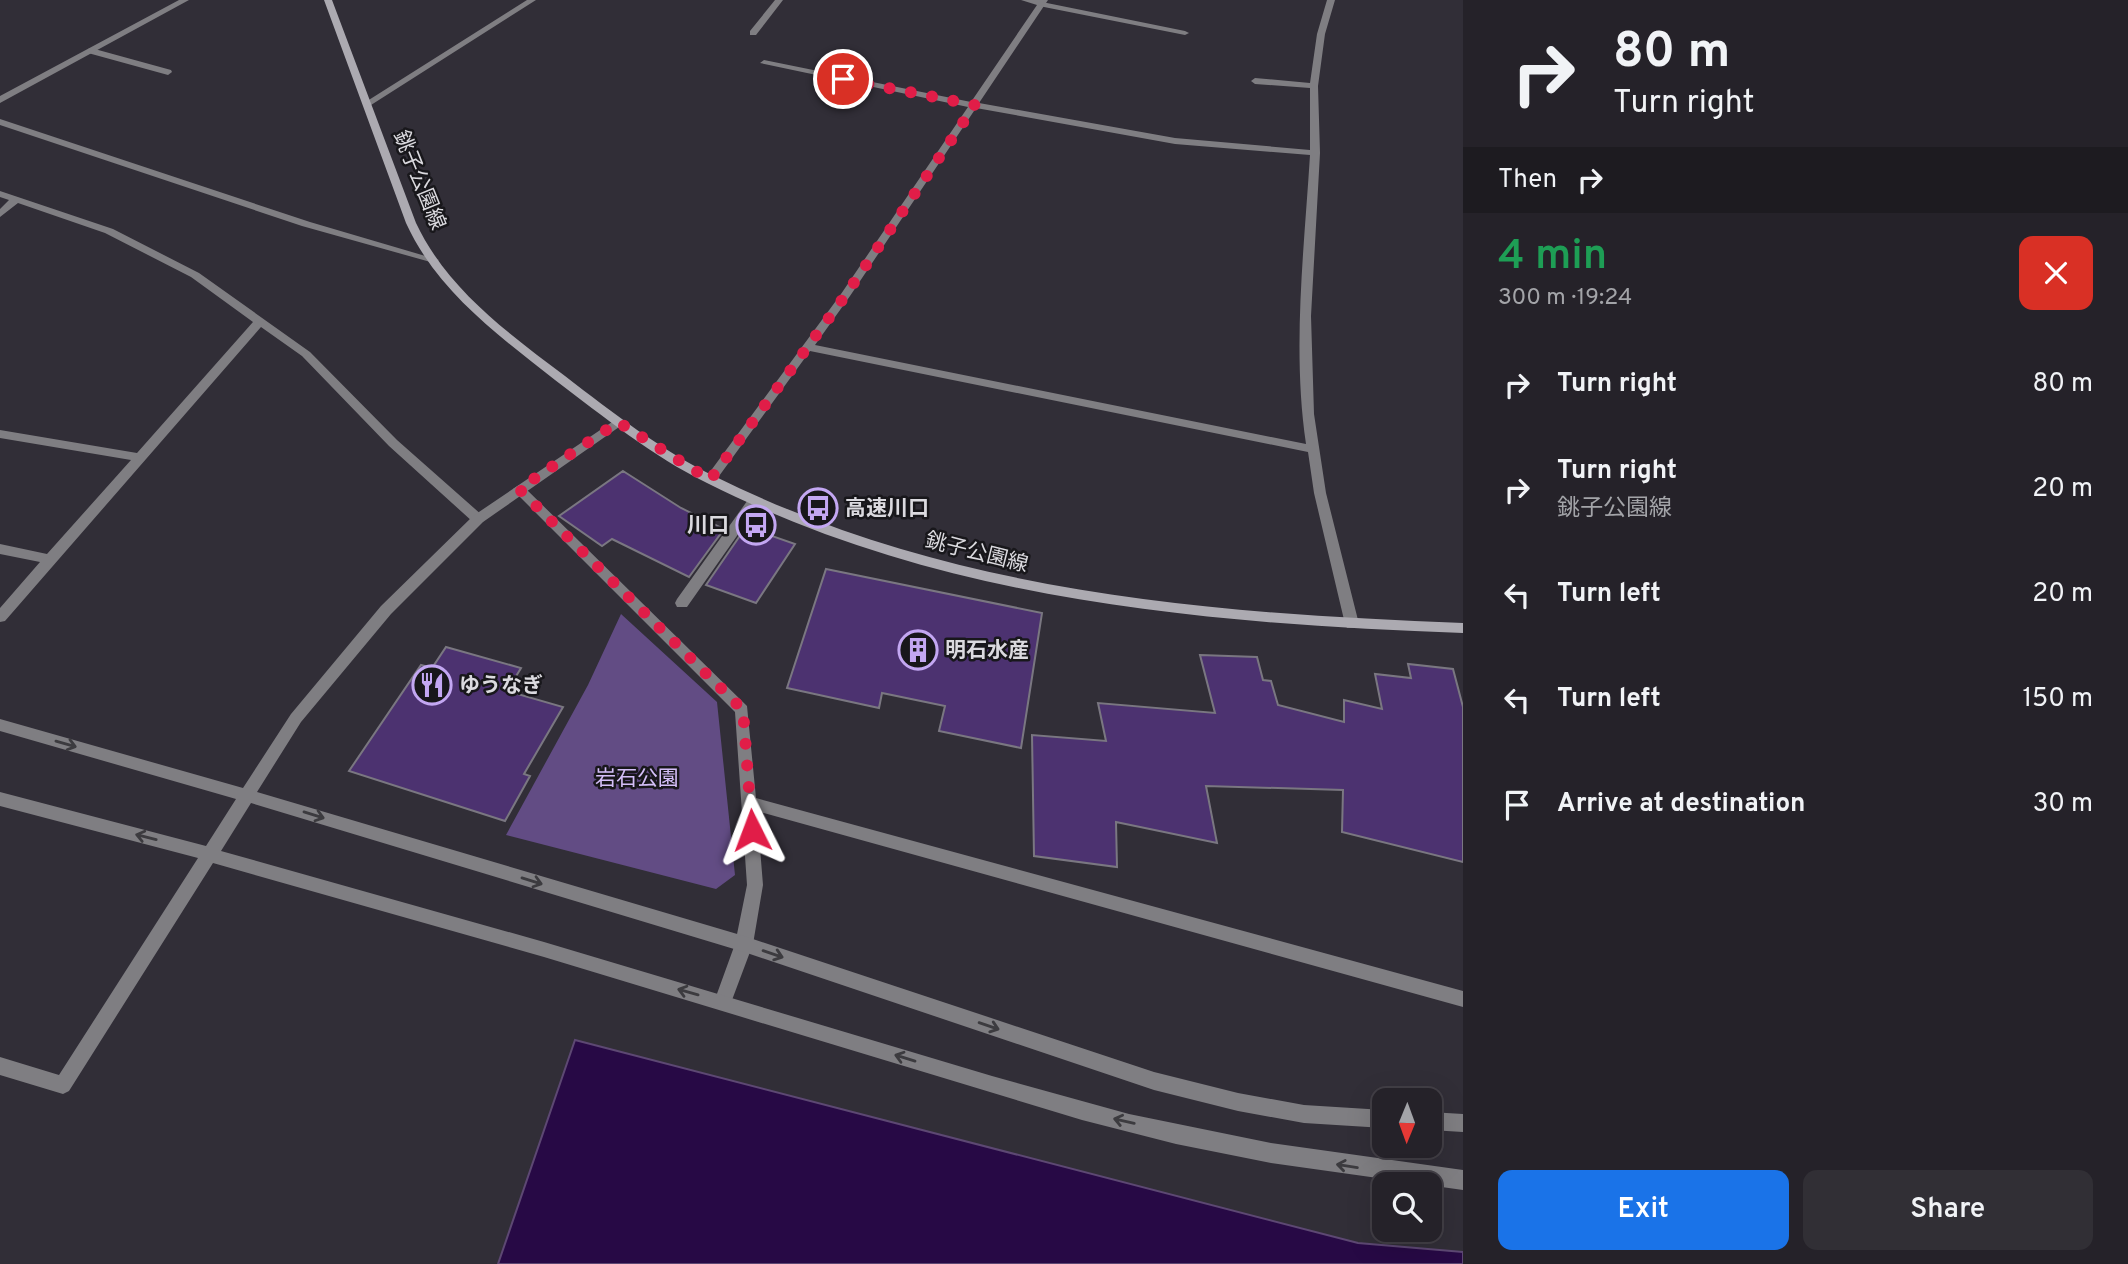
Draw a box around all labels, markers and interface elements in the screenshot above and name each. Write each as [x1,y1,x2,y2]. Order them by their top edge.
text: 80 m [1613,23,1730,85]
icon: right [1498,28,1589,119]
pin [813,49,873,109]
icon: arrive [824,60,862,98]
text: Turn right [1613,84,1755,124]
street label: 銚子公園線 [386,127,451,234]
icon: right [1571,161,1609,199]
text: Then [1498,164,1557,197]
text: 4 min [1498,231,1607,284]
button: close [2019,236,2093,310]
text: 300 m · 19:24 [1498,284,1632,313]
icon: right [1498,366,1536,404]
text: Turn right [1557,368,1677,401]
text: 80 m [2033,368,2093,401]
text: Turn right [1557,455,1677,488]
icon: right [1498,471,1536,509]
text: 20 m [2032,473,2093,506]
bus stop icon: 高速川口 [797,487,839,529]
text: 銚子公園線 [1557,495,1672,524]
place label: 高速川口 [845,496,929,523]
bus stop icon: 川口 [735,504,777,546]
place label: 川口 [687,513,729,540]
street label: 銚子公園線 [922,528,1031,579]
icon: left [1498,576,1536,614]
text: Turn left [1557,578,1661,611]
text: 20 m [2032,578,2093,611]
building icon: 明石水産 [897,629,939,671]
place label: 明石水産 [945,638,1029,665]
restaurant icon: ゆうなぎ [411,664,453,706]
place label: ゆうなぎ [459,673,543,700]
icon: left [1498,681,1536,719]
text: Turn left [1557,683,1661,716]
text: 150 m [2022,683,2093,716]
one-way arrow [54,738,76,751]
park label: 岩石公園 [595,766,679,793]
icon: arrive [1498,786,1536,824]
text: Arrive at destination [1557,788,1805,821]
text: 30 m [2033,788,2093,821]
position arrow [715,793,789,867]
one-way arrow [303,810,325,823]
one-way arrow [135,830,158,843]
one-way arrow [521,875,543,888]
one-way arrow [762,948,784,961]
one-way arrow [677,985,699,998]
one-way arrow [977,1021,999,1033]
one-way arrow [895,1050,917,1063]
north arrow [1372,1088,1442,1158]
map controls [1372,1088,1442,1242]
one-way arrow [1113,1114,1136,1128]
one-way arrow [1336,1159,1359,1172]
button: Exit [1498,1170,1789,1250]
button: Share [1803,1170,2093,1250]
button: search [1372,1172,1442,1242]

